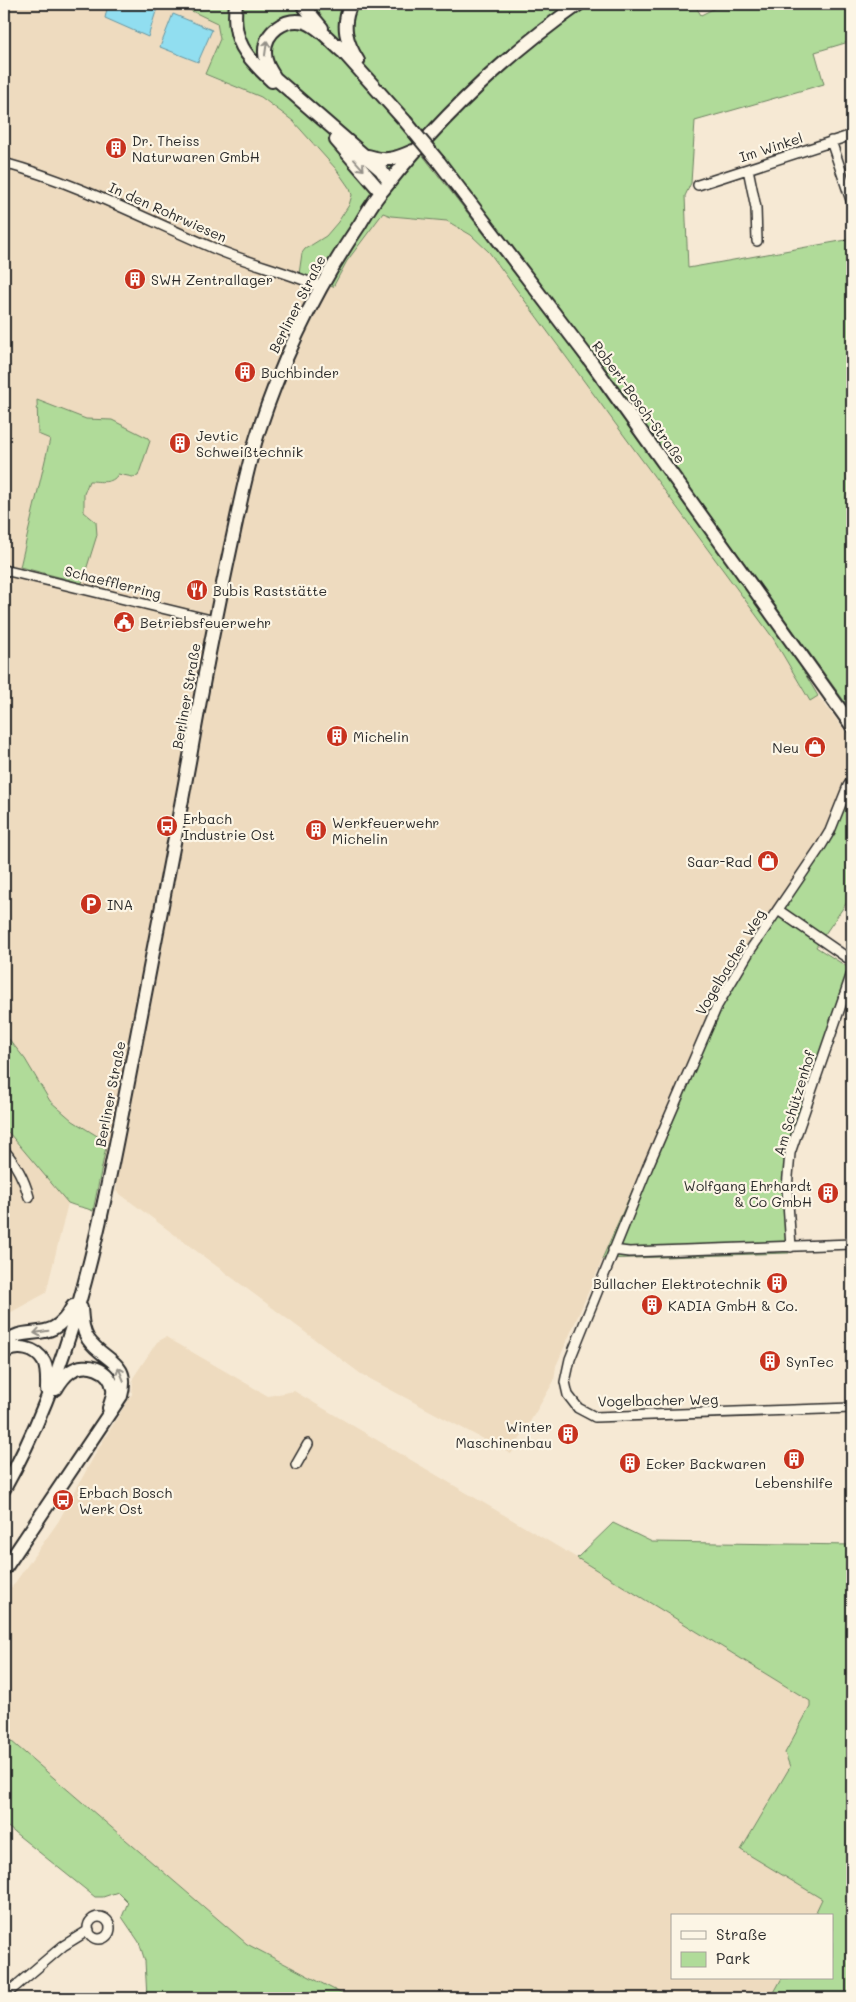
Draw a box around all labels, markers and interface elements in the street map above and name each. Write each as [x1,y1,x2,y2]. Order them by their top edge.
one-way arrow [261,41,271,57]
street label: Im Winkel [737,128,805,166]
place label: Dr. Theiss Naturwaren GmbH [132,131,260,166]
building icon: Dr. Theiss Naturwaren GmbH [104,136,128,160]
one-way arrow [353,159,365,172]
street label: In den Rohrwiesen [106,177,230,247]
street label: Berliner Straße [264,252,330,356]
building icon: SWH Zentrallager [123,267,147,291]
place label: SWH Zentrallager [151,270,273,289]
street label: Robert-Bosch-Straße [588,337,690,467]
building icon: Buchbinder [233,360,257,384]
place label: Buchbinder [261,363,339,382]
place label: Jevtic Schweißtechnik [196,426,303,461]
building icon: Jevtic Schweißtechnik [168,431,192,455]
street label: Schaefflerring [63,561,163,603]
restaurant icon: Bubis Raststätte [185,578,209,602]
place label: Bubis Raststätte [213,581,327,600]
public building icon: Betriebsfeuerwehr [112,610,136,634]
place label: Betriebsfeuerwehr [140,613,271,632]
street label: Berliner Straße [167,641,205,751]
building icon: Michelin [325,724,349,748]
place label: Michelin [353,727,409,746]
shop icon: Neu [803,735,827,759]
place label: Neu [772,738,799,757]
place label: Erbach Industrie Ost [183,809,275,844]
place label: Werkfeuerwehr Michelin [332,813,439,848]
bus stop icon: Erbach Industrie Ost [155,814,179,838]
building icon: Werkfeuerwehr Michelin [304,818,328,842]
shop icon: Saar-Rad [756,849,780,873]
place label: Saar-Rad [687,852,752,871]
parking icon: INA [79,892,103,916]
place label: INA [107,895,133,914]
street label: Vogelbacher Weg [691,905,769,1019]
street label: Berliner Straße [90,1039,130,1149]
street label: Am Schützenhof [769,1048,819,1158]
place label: Wolfgang Ehrhardt & Co GmbH [684,1176,812,1211]
building icon: Wolfgang Ehrhardt & Co GmbH [816,1181,840,1205]
building icon: Bullacher Elektrotechnik [765,1271,789,1295]
place label: Bullacher Elektrotechnik [593,1274,761,1293]
building icon: KADIA GmbH & Co. [640,1293,664,1317]
place label: KADIA GmbH & Co. [668,1296,798,1315]
one-way arrow [34,1327,50,1337]
building icon: SynTec [758,1349,782,1373]
place label: SynTec [786,1352,834,1371]
one-way arrow [115,1367,125,1382]
street label: Vogelbacher Weg [598,1389,718,1411]
place label: Winter Maschinenbau [455,1417,552,1452]
building icon: Winter Maschinenbau [556,1422,580,1446]
building icon: Lebenshilfe [782,1447,806,1471]
building icon: Ecker Backwaren [618,1451,642,1475]
place label: Ecker Backwaren [646,1454,766,1473]
place label: Lebenshilfe [755,1473,833,1492]
place label: Erbach Bosch Werk Ost [79,1483,172,1518]
bus stop icon: Erbach Bosch Werk Ost [51,1488,75,1512]
legend [671,1914,834,1980]
text: Straße [716,1924,767,1944]
text: Park [716,1948,750,1968]

